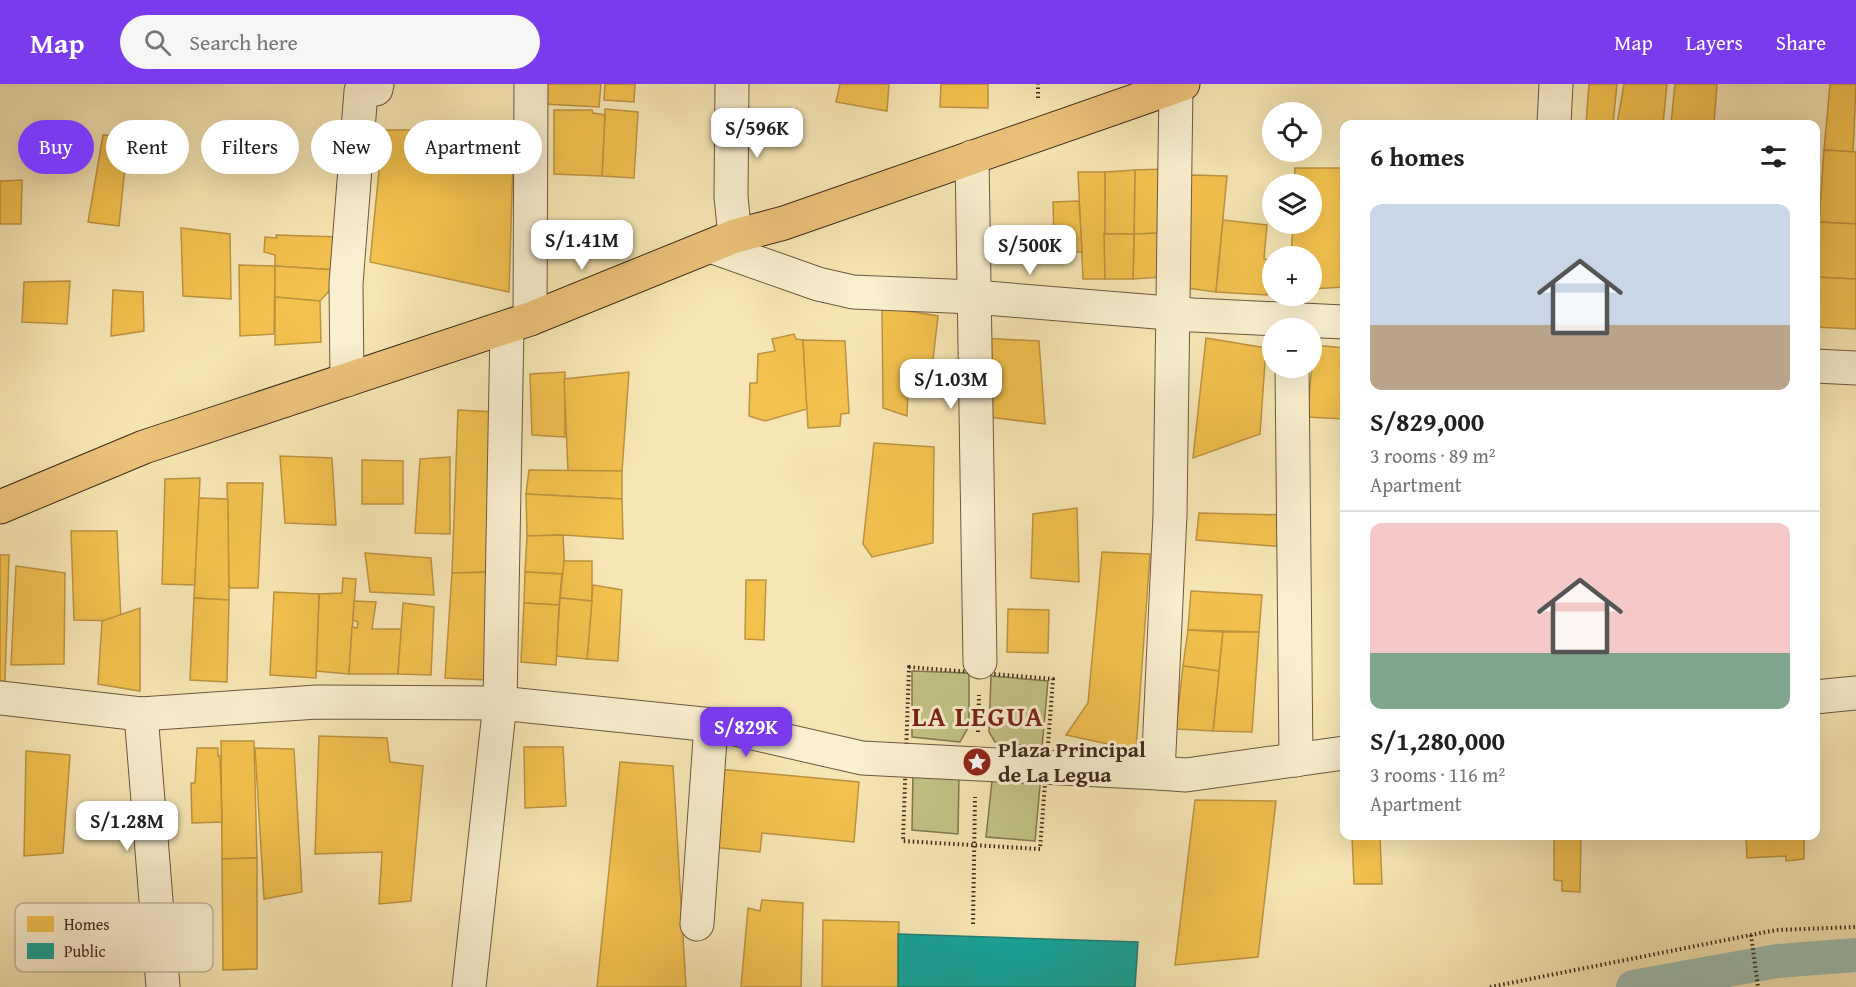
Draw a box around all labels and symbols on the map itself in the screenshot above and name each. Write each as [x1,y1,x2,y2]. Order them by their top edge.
pin: S/596K [708,108,806,159]
pin: S/1.41M [527,220,637,271]
pin: S/500K [981,225,1079,276]
pin: S/1.03M [896,359,1006,410]
district label: LA LEGUA [912,695,1044,736]
pin: S/829K [697,707,795,758]
place label: Plaza Principal de La Legua [998,733,1146,790]
place icon: Plaza Principal de La Legua [961,746,993,778]
pin: S/1.28M [72,801,182,852]
legend [15,903,213,972]
text: Homes [64,912,110,936]
text: Public [64,939,106,963]

